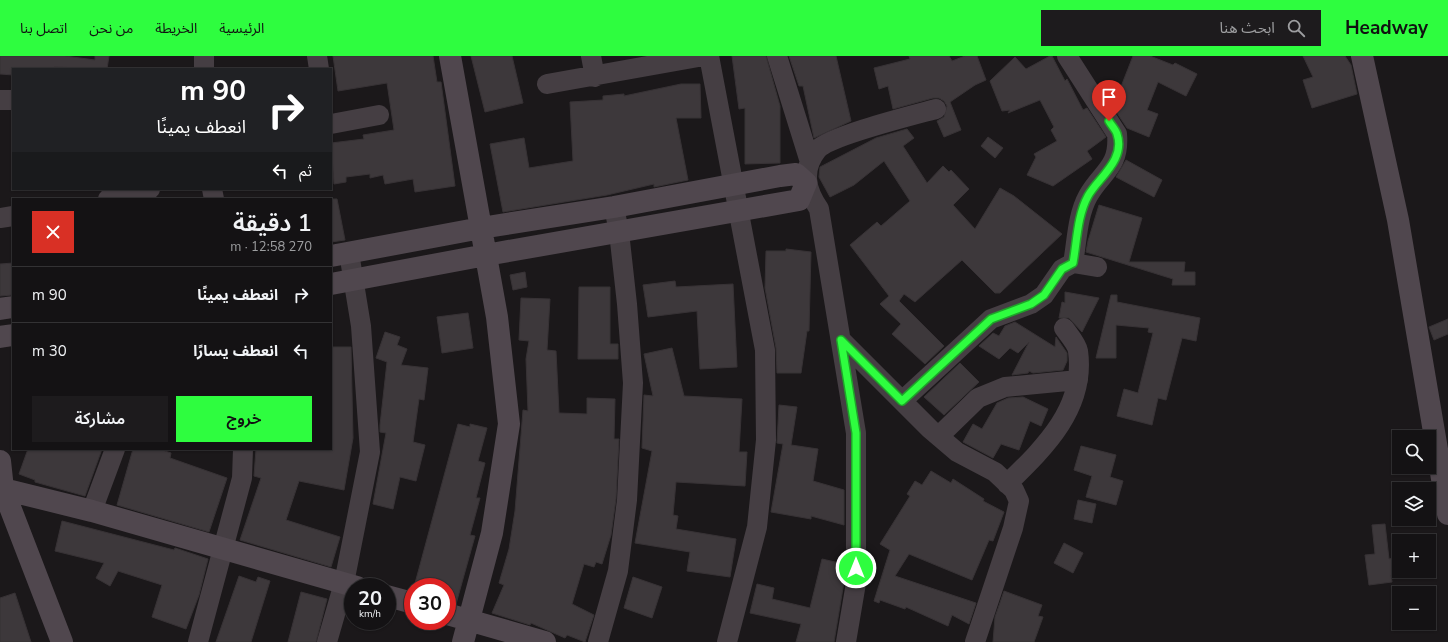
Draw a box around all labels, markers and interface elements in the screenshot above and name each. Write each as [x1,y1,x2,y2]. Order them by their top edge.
search box [1041,10,1321,46]
text: Headway [1345,15,1428,41]
icon: search [1285,17,1307,39]
text: ابحث هنا [1219,18,1275,38]
text: اتصل بنا [20,19,67,38]
text: من نحن [89,19,133,38]
text: الخريطة [155,19,197,38]
text: الرئيسية [219,19,264,38]
text: 90 m [180,72,246,110]
pin [1092,80,1126,121]
icon: right [260,84,312,136]
icon: arrive [1098,86,1120,108]
text: انعطف يمينًا [156,115,246,139]
icon: left [269,160,291,182]
text: ثم [299,161,312,181]
text: 1 دقيقة [233,207,312,239]
button: close [32,211,74,253]
text: 270 m · 12:58 [230,238,312,256]
icon: right [290,284,312,306]
text: 90 m [32,285,67,305]
text: انعطف يمينًا [197,285,278,305]
icon: left [290,340,312,362]
text: 30 m [32,341,67,361]
text: انعطف يسارًا [193,341,278,361]
button: مشاركة [32,396,168,442]
button: خروج [176,396,312,442]
map controls [1392,430,1436,630]
button: search [1392,430,1436,474]
button: layers [1392,482,1436,526]
button: + [1392,534,1436,578]
position arrow [835,547,877,589]
speed limit sign: 30 [404,578,456,630]
text: 20 [358,585,382,612]
button: − [1392,586,1436,630]
text: km/h [359,607,381,621]

